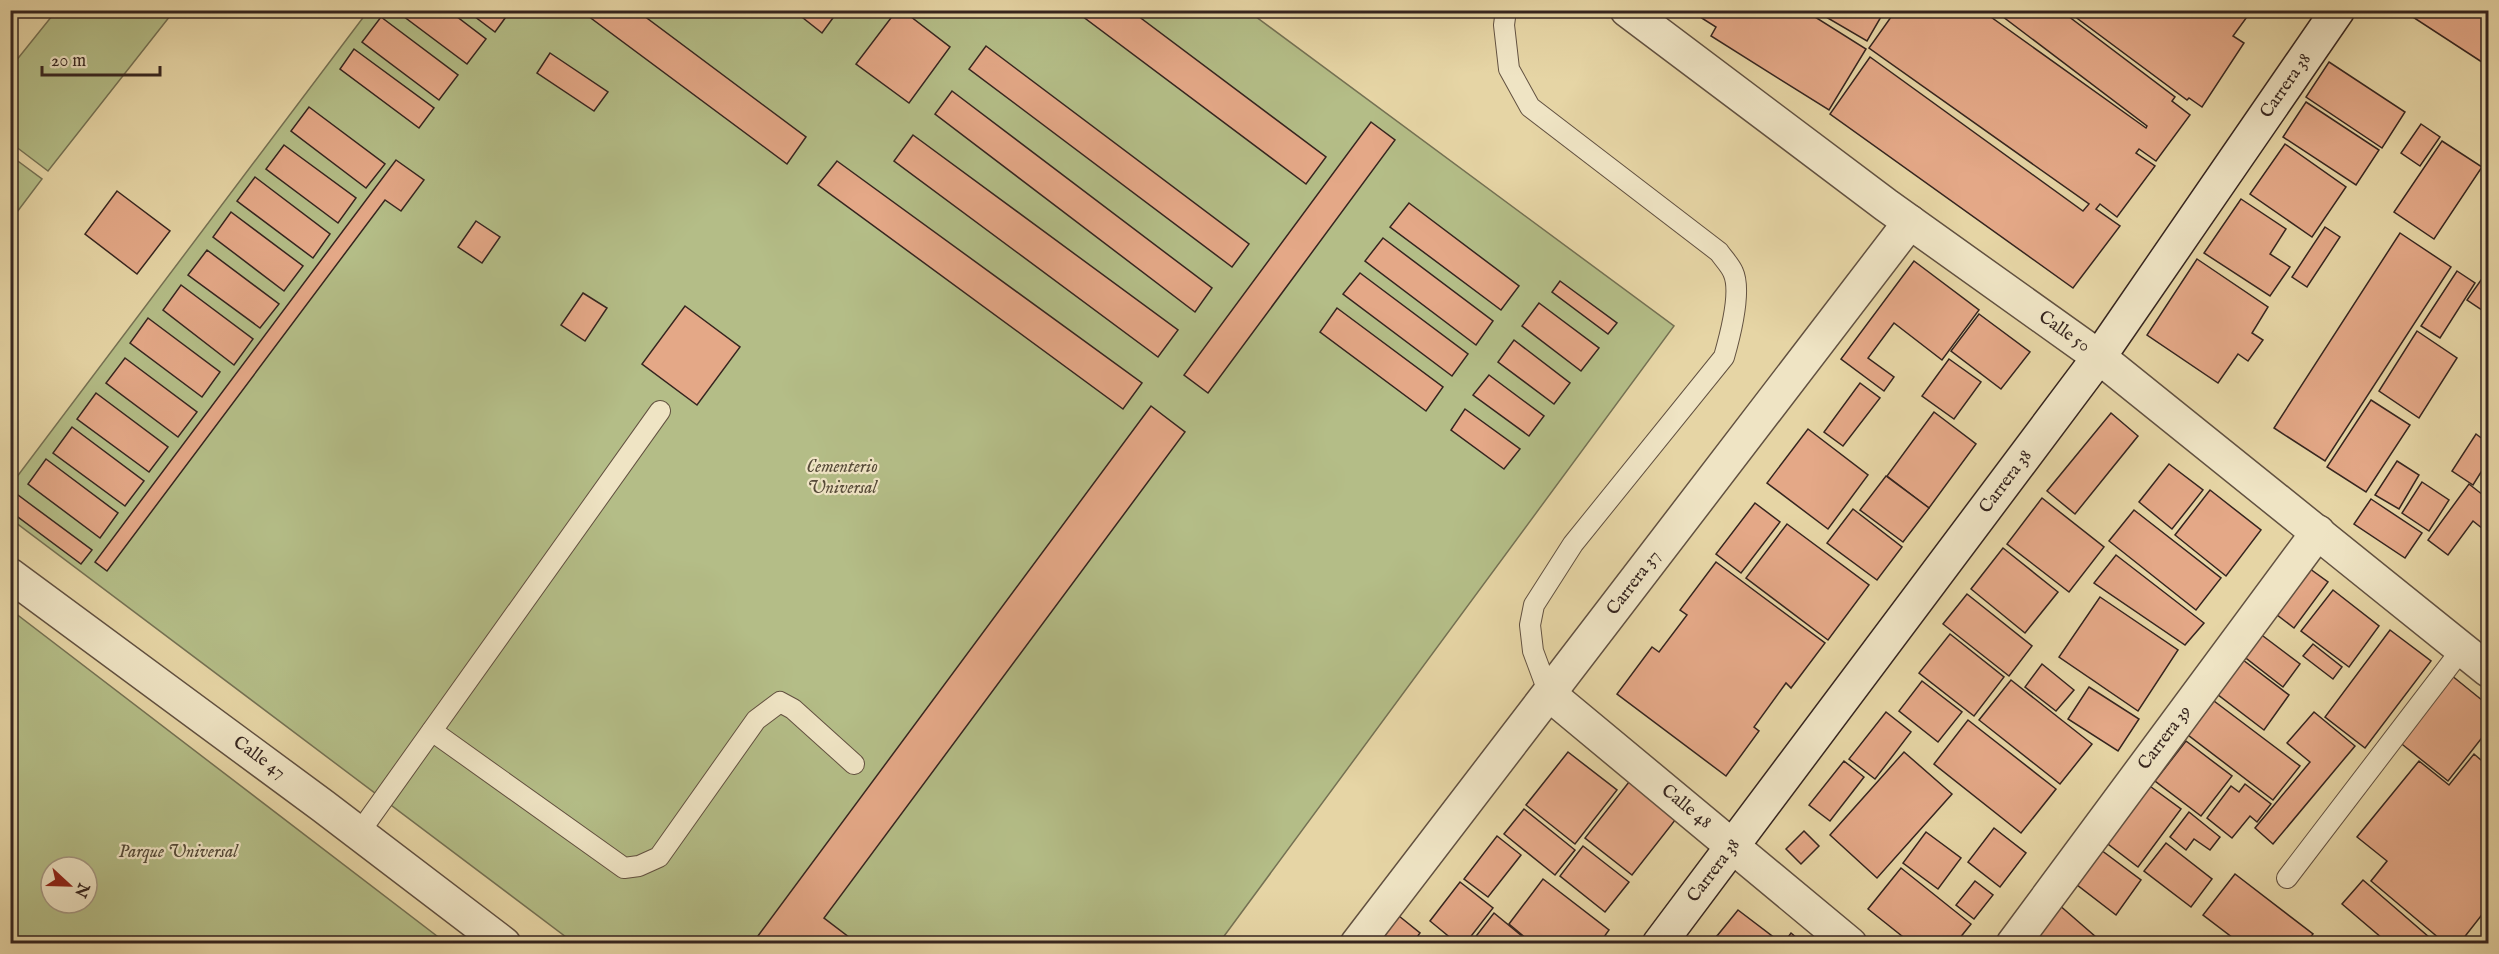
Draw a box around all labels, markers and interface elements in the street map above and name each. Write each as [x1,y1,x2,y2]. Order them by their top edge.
scale bar [42,39,160,77]
street label: Carrera 38 [2255,49,2317,123]
text: 20 m [51,50,86,73]
street label: Calle 50 [2034,306,2094,358]
street label: Carrera 38 [1974,445,2038,519]
park label: Cementerio Universal [806,456,879,500]
street label: Carrera 37 [1602,546,1666,620]
street label: Carrera 39 [2133,701,2197,775]
street label: Calle 47 [228,731,290,785]
street label: Calle 48 [1656,780,1716,834]
street label: Carrera 38 [1682,834,1746,908]
park label: Parque Universal [119,841,239,864]
north arrow [39,855,99,915]
text: N [69,879,93,900]

